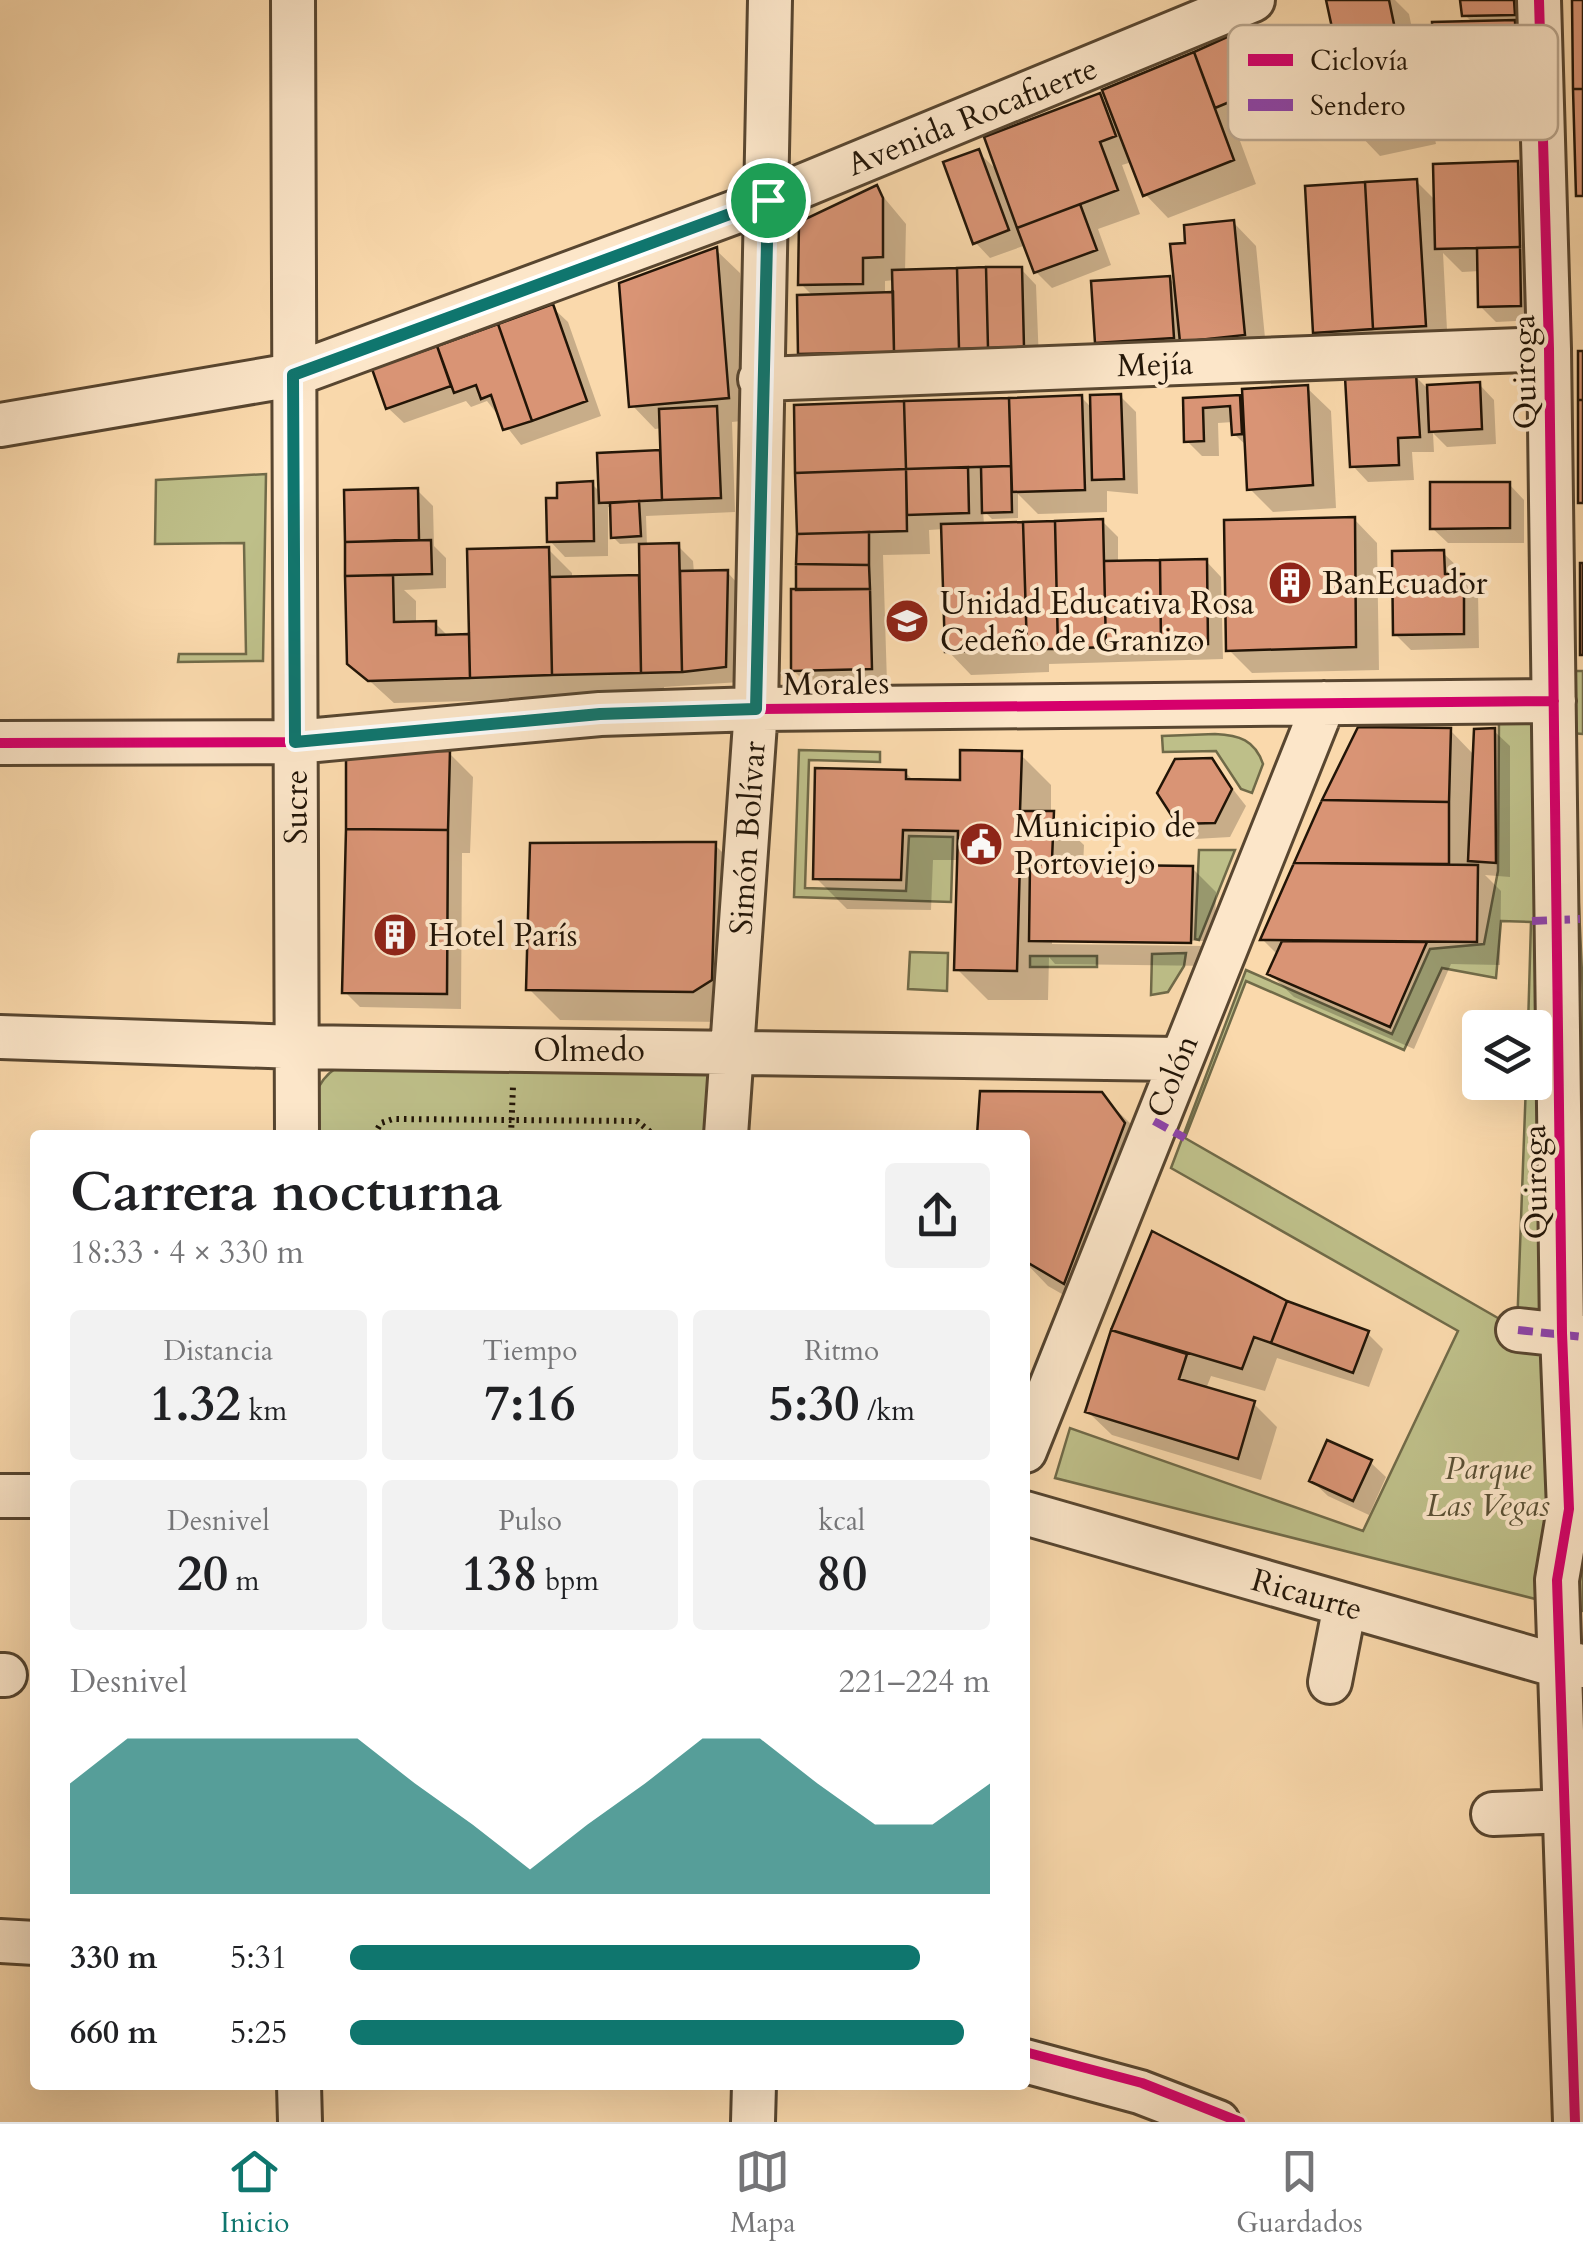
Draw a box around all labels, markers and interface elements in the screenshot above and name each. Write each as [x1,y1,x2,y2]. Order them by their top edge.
legend [1228,25,1558,140]
text: Ciclovía [1310,42,1408,80]
street label: Avenida Rocafuerte [841,47,1104,187]
text: Sendero [1310,87,1406,125]
pin [726,158,811,243]
icon: arrive [741,173,796,228]
street label: Quiroga [1502,314,1548,430]
street label: Mejía [1116,342,1194,388]
building icon: BanEcuador [1267,560,1313,606]
place label: BanEcuador [1322,562,1488,606]
place label: Unidad Educativa Rosa Cedeño de Granizo [940,582,1254,663]
school or university icon: Unidad Educativa Rosa Cedeño de Granizo [884,598,930,644]
street label: Morales [782,661,890,707]
street label: Simón Bolívar [719,739,777,936]
street label: Sucre [275,770,319,844]
place label: Municipio de Portoviejo [1014,805,1196,886]
public building icon: Municipio de Portoviejo [958,821,1004,867]
building icon: Hotel París [372,912,418,958]
place label: Hotel París [428,914,578,958]
map controls [1462,1010,1552,1100]
button: layers [1462,1010,1552,1100]
street label: Olmedo [533,1029,645,1073]
street label: Colón [1137,1029,1209,1124]
street label: Quiroga [1513,1124,1559,1240]
text: Carrera nocturna [70,1156,502,1230]
button: share [885,1163,990,1268]
text: 18:33 · 4 × 330 m [70,1231,304,1275]
text: Distancia [164,1332,273,1370]
text: Tiempo [483,1332,577,1370]
text: Ritmo [804,1332,879,1370]
text: 1.32 [150,1370,241,1438]
text: 7:16 [484,1370,576,1438]
text: 5:30 [768,1370,860,1438]
text: km [241,1392,287,1430]
text: /km [860,1392,915,1430]
park label: Parque Las Vegas [1426,1447,1550,1528]
text: Desnivel [167,1502,270,1540]
text: Pulso [498,1502,562,1540]
text: kcal [818,1502,865,1540]
text: 20 [177,1540,228,1608]
text: 138 [461,1540,538,1608]
text: 80 [816,1540,867,1608]
street label: Ricaurte [1246,1558,1367,1632]
text: m [228,1562,260,1600]
text: bpm [538,1562,599,1600]
text: Desnivel [70,1660,187,1704]
text: 221–224 m [838,1660,990,1704]
text: 330 m [70,1936,157,1980]
text: 5:31 [230,1936,287,1980]
text: 660 m [70,2011,157,2055]
text: 5:25 [230,2011,287,2055]
tab: Inicio [220,2144,289,2242]
tab: Mapa [730,2144,796,2242]
tab: Guardados [1236,2144,1363,2242]

